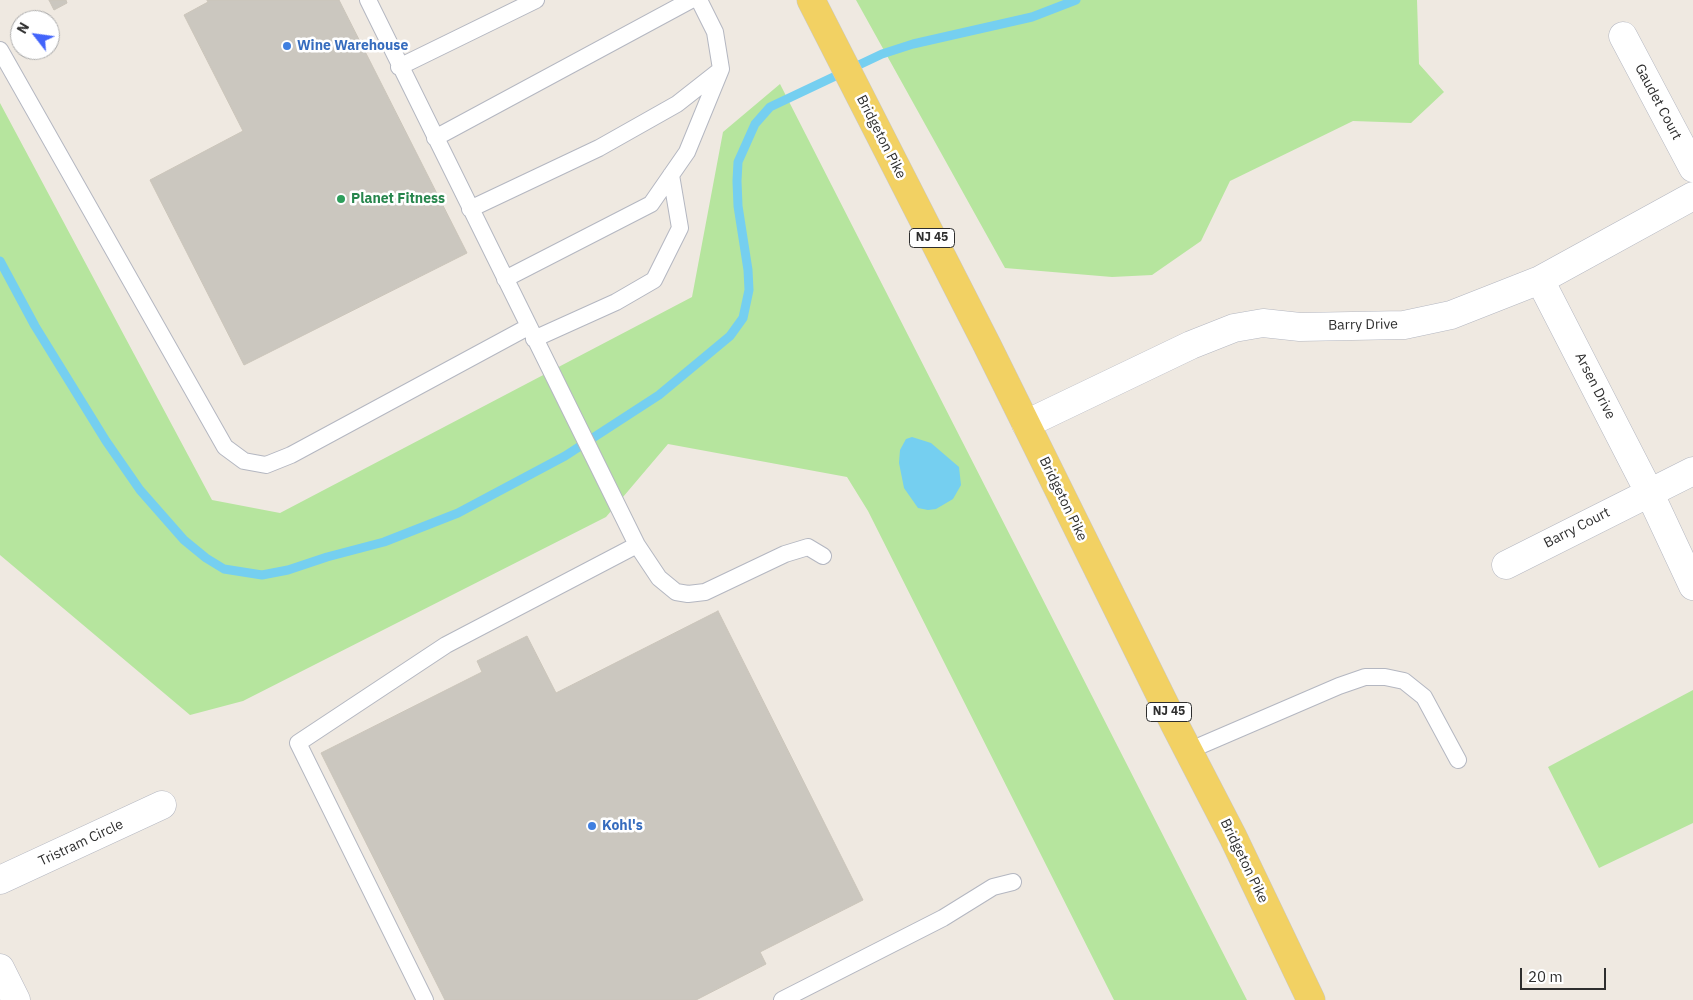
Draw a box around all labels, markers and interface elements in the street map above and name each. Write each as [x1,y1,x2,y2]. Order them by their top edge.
north arrow [10,10,60,60]
text: N [13,19,33,37]
place label: Wine Warehouse [297,38,408,54]
marker: Wine Warehouse [281,40,293,52]
street label: Gaudet Court [1631,61,1685,143]
street label: Bridgeton Pike [853,92,909,182]
place label: Planet Fitness [351,191,445,207]
marker: Planet Fitness [335,193,347,205]
road number: NJ 45 [910,228,954,248]
street label: Barry Drive [1328,316,1398,334]
street label: Arsen Drive [1571,350,1619,422]
street label: Bridgeton Pike [1035,454,1091,544]
street label: Barry Court [1541,504,1613,552]
road number: NJ 45 [1146,702,1192,722]
street label: Tristram Circle [36,816,126,870]
street label: Bridgeton Pike [1216,816,1272,906]
place label: Kohl's [602,818,643,834]
marker: Kohl's [586,820,598,832]
scale bar [1523,958,1609,990]
text: 20 m [1528,967,1563,986]

